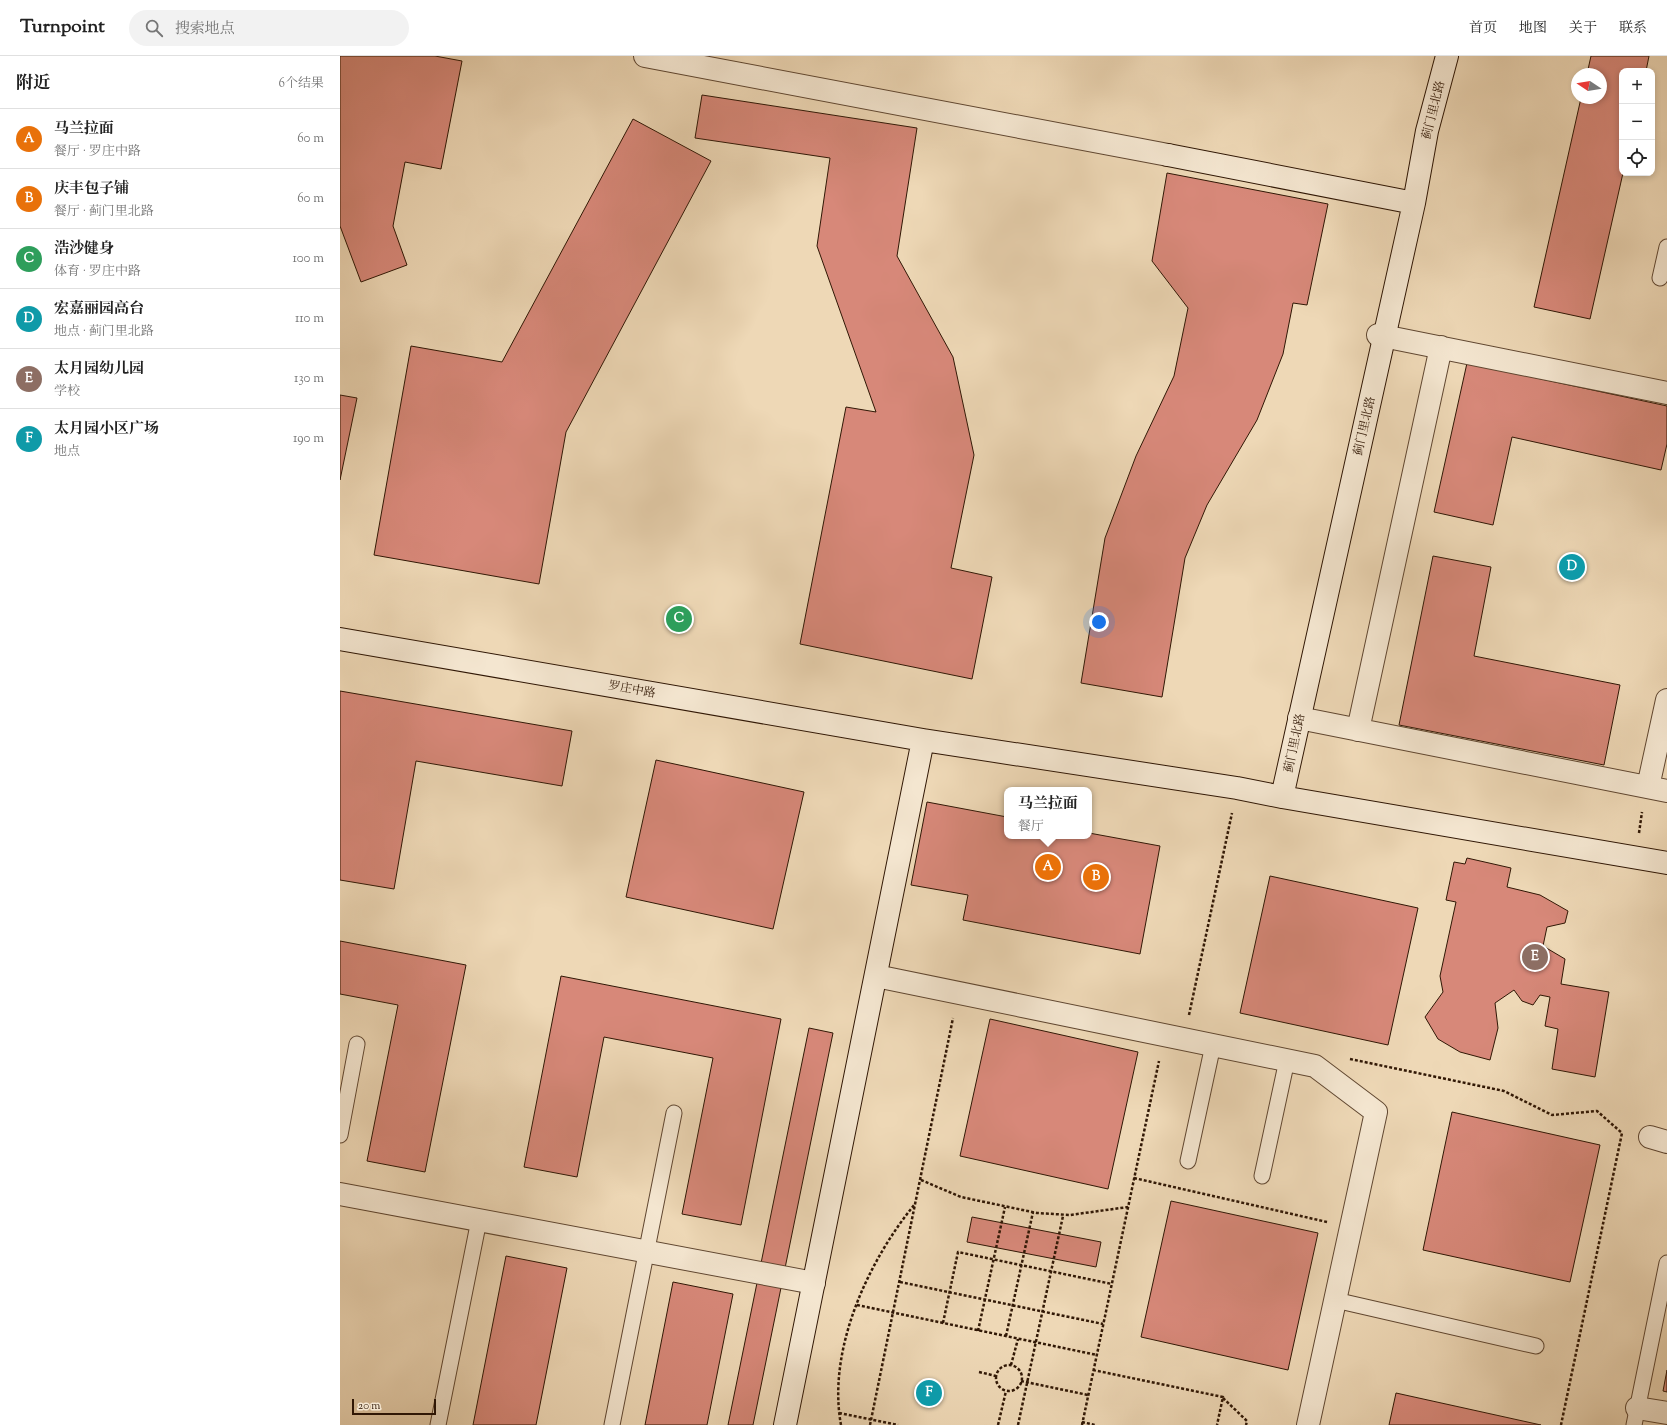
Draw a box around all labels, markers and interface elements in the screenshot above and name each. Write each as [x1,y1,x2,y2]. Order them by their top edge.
search box [129,10,409,46]
text: Turnpoint [20,14,105,41]
icon: search [143,17,165,39]
text: 搜索地点 [175,19,235,40]
text: 首页 [1469,19,1497,39]
text: 地图 [1519,19,1547,39]
text: 关于 [1569,19,1597,39]
text: 联系 [1619,19,1647,39]
north arrow [1571,68,1607,104]
map controls [1619,68,1655,176]
button: + [1619,68,1655,104]
text: 附近 [16,72,50,96]
text: 6个结果 [279,75,324,93]
street label: 蓟门里北路 [1418,79,1450,142]
button: − [1619,104,1655,140]
text: 马兰拉面 [54,119,114,140]
text: A [24,130,34,148]
text: 60 m [297,130,324,148]
button: locate [1619,140,1655,176]
text: 餐厅 · 罗庄中路 [54,143,141,161]
text: 庆丰包子铺 [54,179,129,200]
text: B [25,190,33,208]
text: 60 m [297,190,324,208]
text: 餐厅 · 蓟门里北路 [54,203,154,221]
text: 浩沙健身 [54,239,114,260]
text: C [24,250,34,268]
text: 100 m [292,250,324,268]
text: 体育 · 罗庄中路 [54,263,141,281]
text: 宏嘉丽园高台 [54,299,144,320]
text: D [24,310,34,328]
text: 110 m [295,310,324,328]
text: 地点 · 蓟门里北路 [54,323,154,341]
text: 太月园幼儿园 [54,359,144,380]
text: E [25,370,33,388]
text: 130 m [294,370,324,388]
text: 学校 [54,383,80,401]
street label: 蓟门里北路 [1349,395,1380,457]
text: 太月园小区广场 [54,419,159,440]
text: F [25,430,33,448]
text: 190 m [293,430,324,448]
text: 地点 [54,443,80,461]
pin: D [1559,552,1585,582]
pin: C [666,604,692,634]
your location [1089,612,1109,632]
street label: 罗庄中路 [607,677,657,703]
street label: 蓟门里北路 [1280,712,1310,774]
popup [1004,787,1092,839]
text: 马兰拉面 [1018,794,1078,815]
text: 餐厅 [1018,818,1044,836]
pin: A [1035,852,1061,882]
pin: B [1083,862,1109,892]
pin: E [1522,942,1548,972]
pin: F [916,1378,942,1408]
scale bar [352,1397,436,1416]
text: 20 m [358,1398,380,1414]

